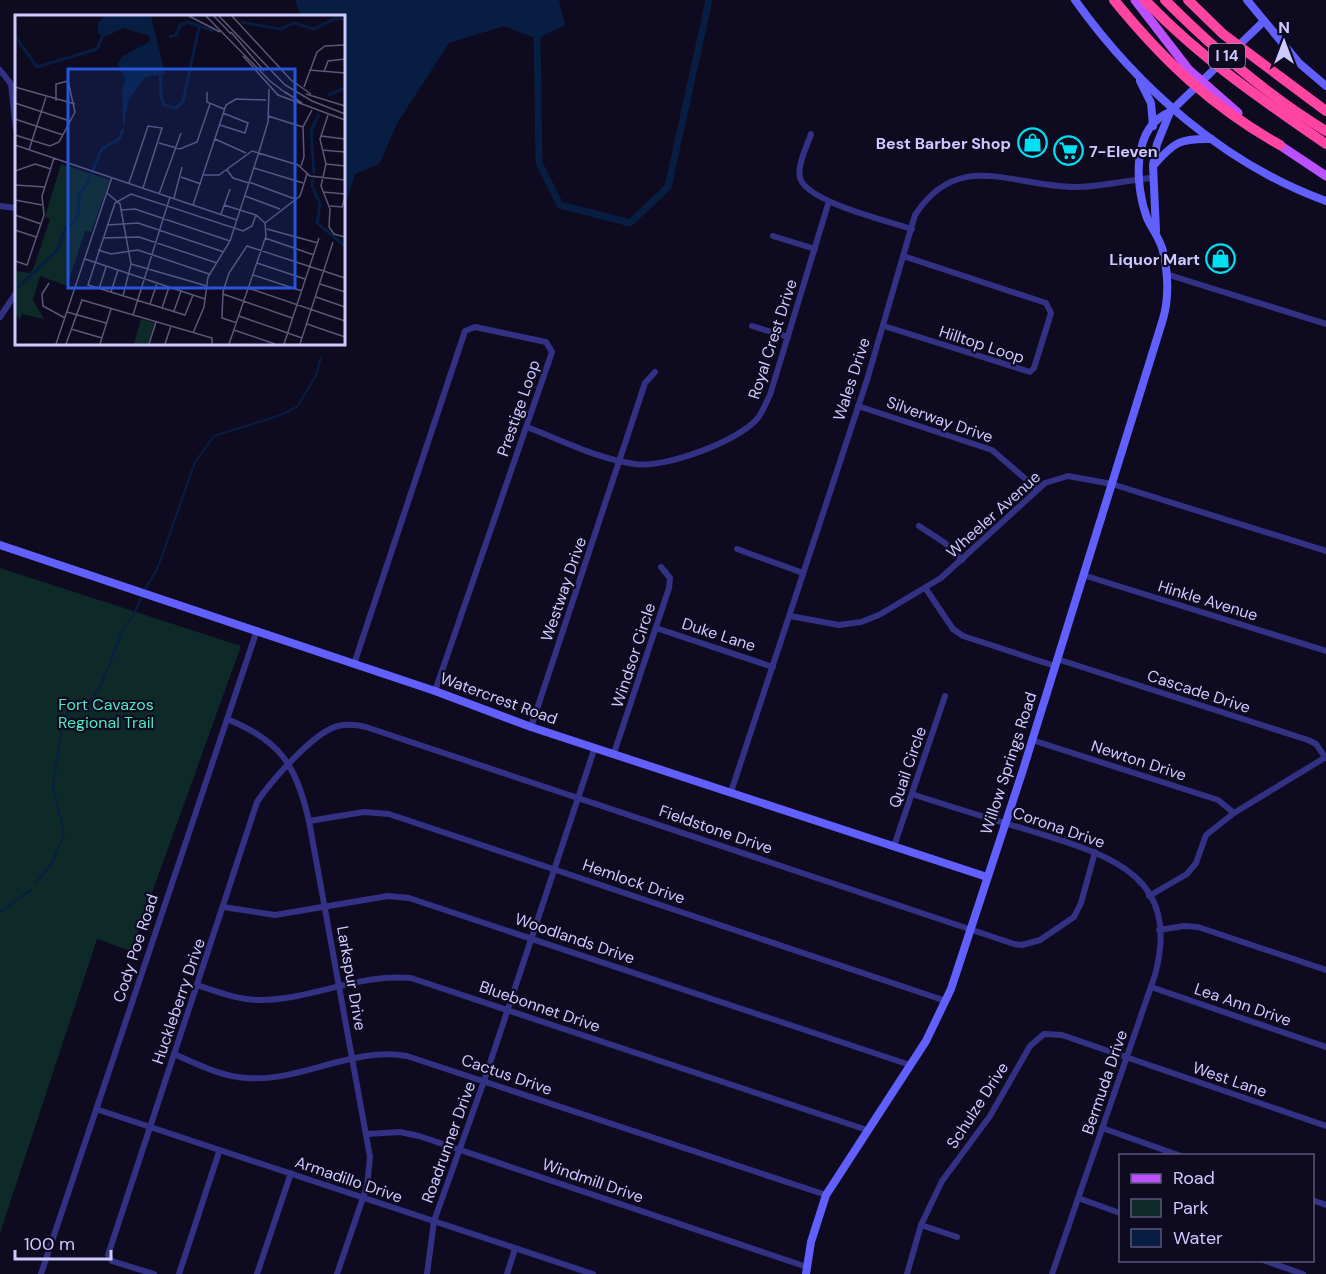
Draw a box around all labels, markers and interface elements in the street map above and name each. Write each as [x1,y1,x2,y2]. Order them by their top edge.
north arrow [1254,12,1314,72]
inset map [15,15,345,345]
text: N [1278,17,1290,38]
road number: I 14 [1209,44,1245,68]
shop icon: Best Barber Shop [1016,127,1048,159]
place label: Best Barber Shop [876,133,1011,154]
supermarket icon: 7-Eleven [1052,135,1084,167]
place label: 7-Eleven [1089,141,1158,162]
shop icon: Liquor Mart [1205,243,1237,275]
place label: Liquor Mart [1109,249,1200,270]
street label: Royal Crest Drive [743,276,802,402]
street label: Hilltop Loop [936,321,1027,368]
street label: Wales Drive [828,335,875,423]
street label: Prestige Loop [492,357,545,459]
street label: Silverway Drive [884,391,996,447]
street label: Wheeler Avenue [942,466,1045,562]
street label: Westway Drive [536,534,591,644]
street label: Hinkle Avenue [1155,575,1260,626]
street label: Windsor Circle [607,600,660,710]
street label: Duke Lane [679,613,758,656]
street label: Cascade Drive [1145,665,1253,718]
street label: Watercrest Road [437,668,560,729]
street label: Willow Springs Road [975,689,1041,837]
park label: Fort Cavazos Regional Trail [58,694,154,733]
street label: Quail Circle [884,724,931,811]
street label: Newton Drive [1089,735,1189,786]
street label: Fieldstone Drive [656,800,775,859]
street label: Corona Drive [1010,802,1108,853]
street label: Hemlock Drive [580,854,688,909]
street label: Cody Poe Road [108,891,163,1005]
street label: Woodlands Drive [512,908,638,969]
street label: Larkspur Drive [332,924,371,1032]
street label: Huckleberry Drive [147,935,210,1067]
street label: Bluebonnet Drive [477,976,603,1037]
street label: Lea Ann Drive [1192,978,1294,1031]
street label: Bermuda Drive [1077,1027,1132,1137]
street label: Cactus Drive [459,1049,555,1100]
street label: West Lane [1190,1057,1270,1102]
street label: Schulze Drive [942,1058,1013,1152]
street label: Roadrunner Drive [417,1079,480,1206]
street label: Armadillo Drive [292,1151,405,1208]
street label: Windmill Drive [539,1153,646,1208]
legend [1119,1154,1314,1262]
text: Road [1173,1166,1215,1190]
text: Park [1173,1196,1209,1220]
scale bar [15,1223,111,1261]
text: Water [1173,1226,1223,1250]
text: 100 m [24,1232,75,1256]

